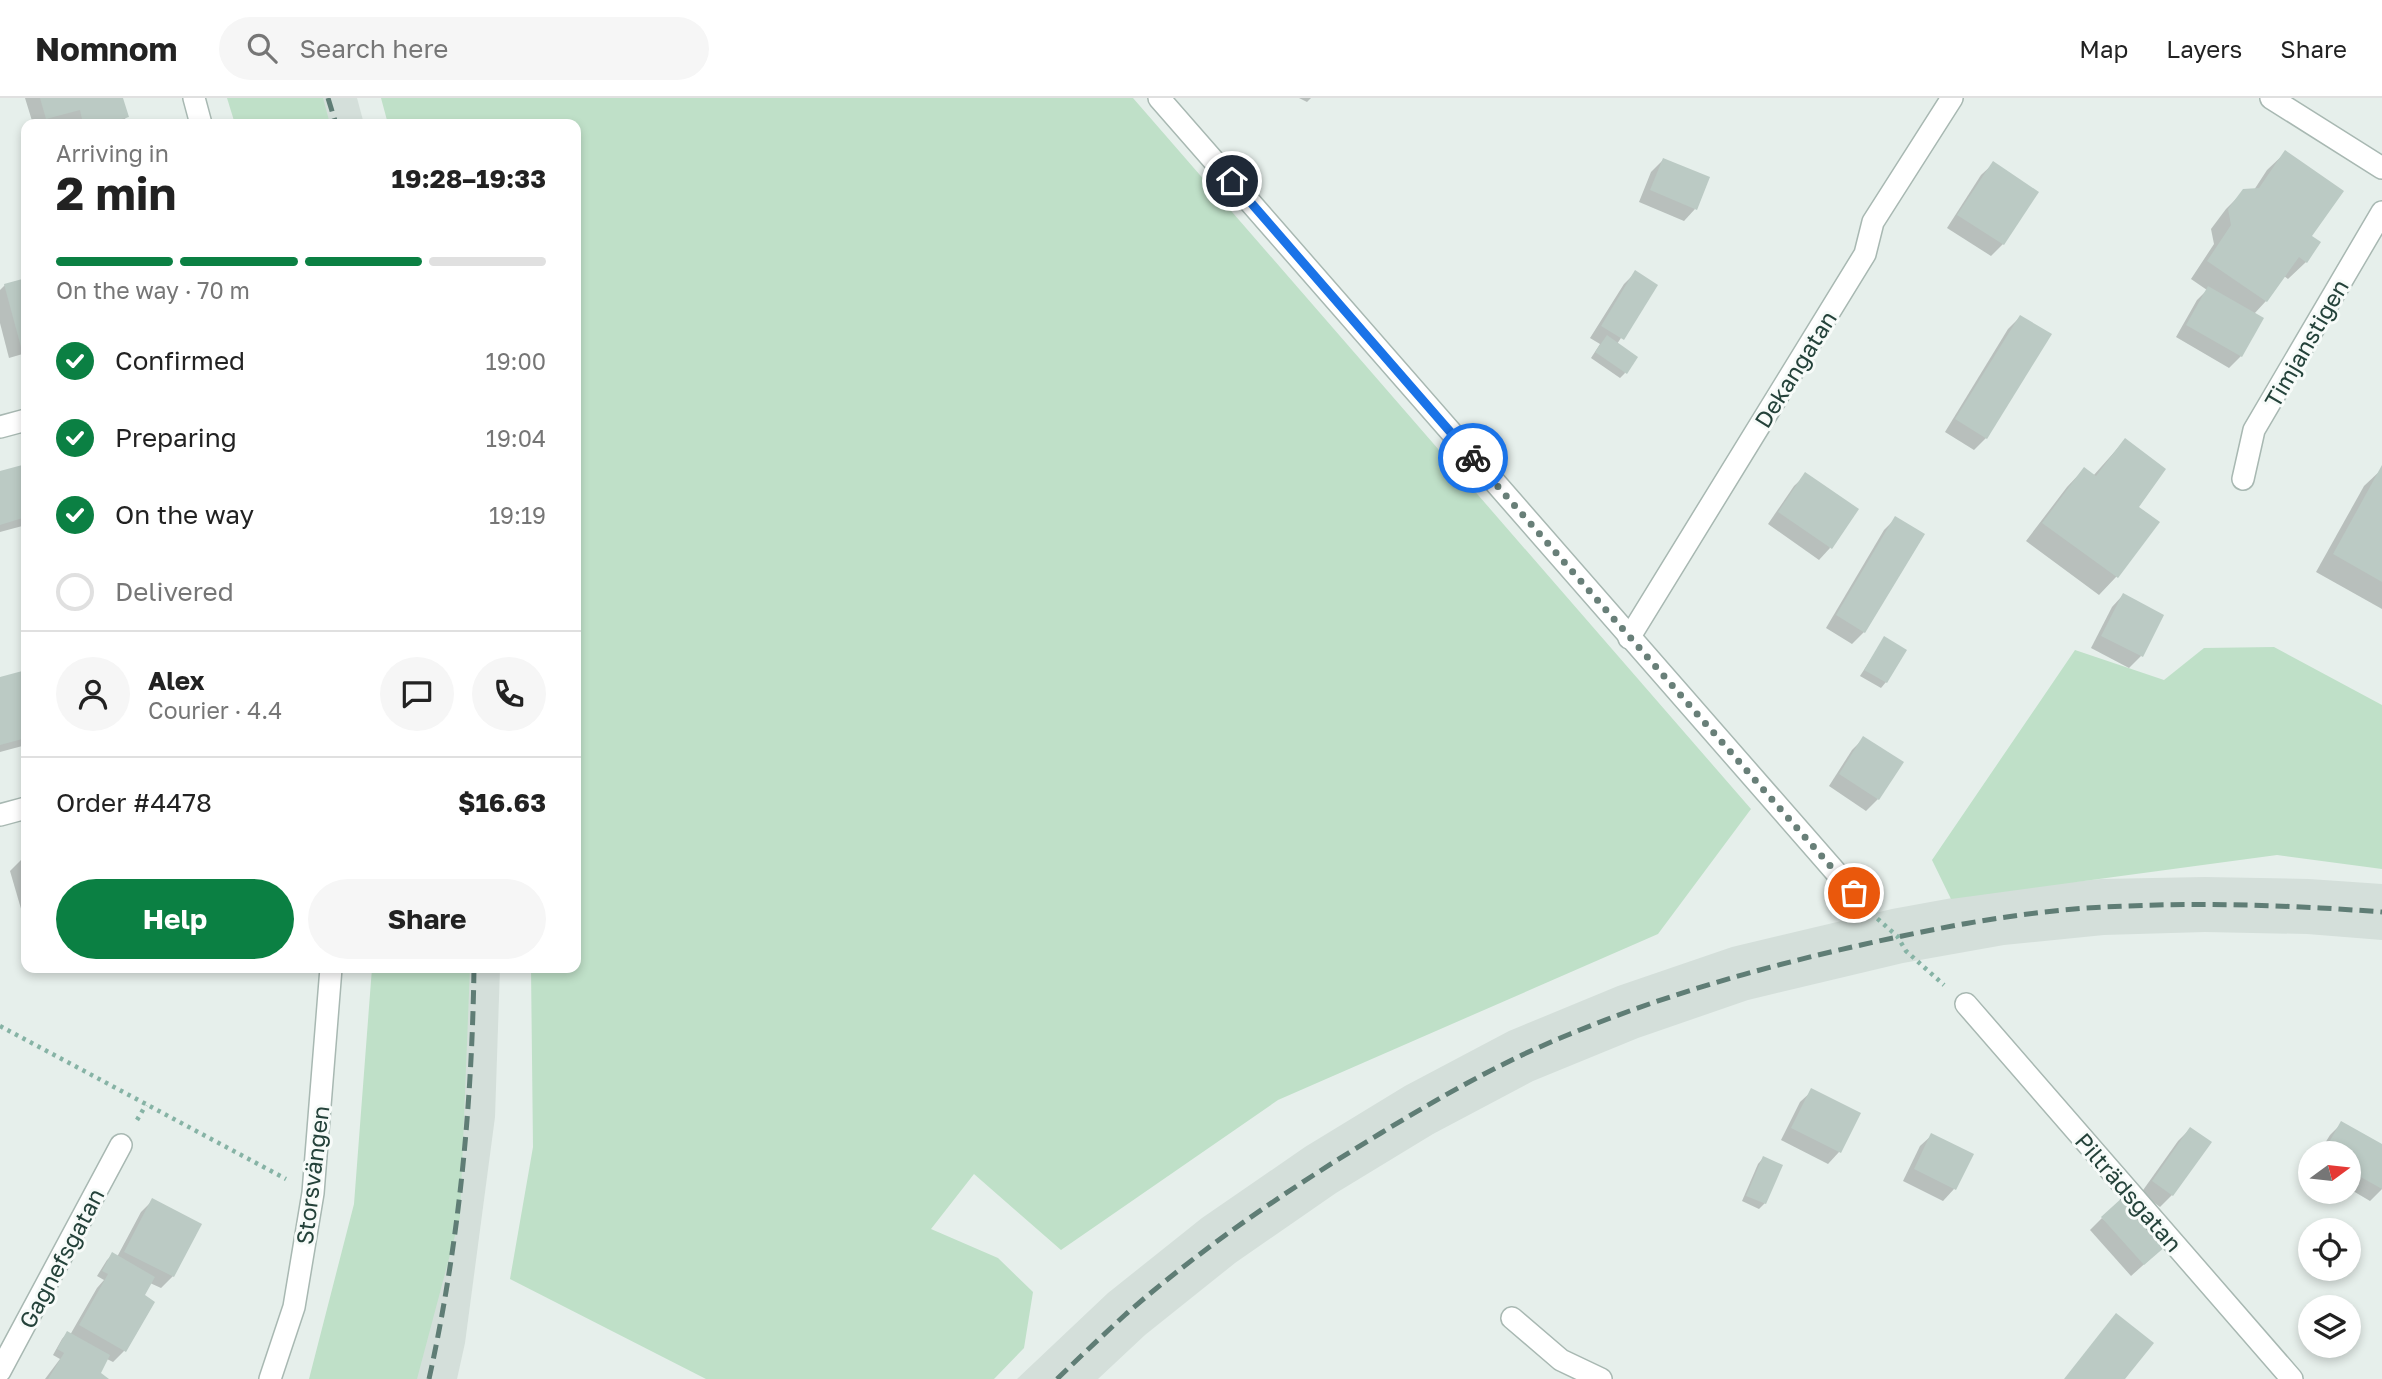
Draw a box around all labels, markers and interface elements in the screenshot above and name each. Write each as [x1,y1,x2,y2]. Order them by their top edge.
search box [219,17,709,80]
text: Nomnom [35,29,177,68]
icon: search [243,29,281,67]
text: Search here [299,33,448,64]
text: Map [2079,34,2128,63]
text: Layers [2166,34,2242,63]
text: Share [2280,34,2347,63]
text: Arriving in [56,139,169,167]
pin [1202,151,1262,211]
icon: home [1213,162,1251,200]
text: 19:28–19:33 [392,163,546,194]
text: 2 min [56,165,176,220]
street label: Timjanstigen [2258,274,2354,412]
text: On the way · 70 m [56,276,250,304]
street label: Dekangatan [1748,305,1842,433]
icon: check [56,342,94,380]
text: Confirmed [115,345,245,376]
text: 19:00 [486,347,546,375]
icon: check [56,419,94,457]
text: Preparing [115,422,237,453]
courier [1438,423,1508,493]
text: 19:04 [486,424,546,452]
icon: bike [1454,439,1492,477]
icon: check [56,496,94,534]
text: On the way [115,499,254,530]
text: 19:19 [489,501,546,529]
text: Delivered [115,576,234,607]
button: person [56,657,130,731]
button: chat [380,657,454,731]
button: phone [472,657,546,731]
text: Alex [148,665,205,696]
text: Courier · 4.4 [148,696,282,724]
text: Order #4478 [56,787,212,818]
text: $16.63 [458,787,546,818]
pin [1824,863,1884,923]
icon: bag [1835,874,1873,912]
button: Help [56,879,294,959]
button: Share [308,879,546,959]
street label: Storsvängen [290,1104,334,1246]
street label: Pilträdsgatan [2070,1127,2188,1257]
north arrow [2298,1141,2361,1204]
map controls [2298,1141,2361,1358]
street label: Gagnefsgatan [12,1183,110,1333]
button: locate [2298,1218,2361,1281]
button: layers [2298,1295,2361,1358]

